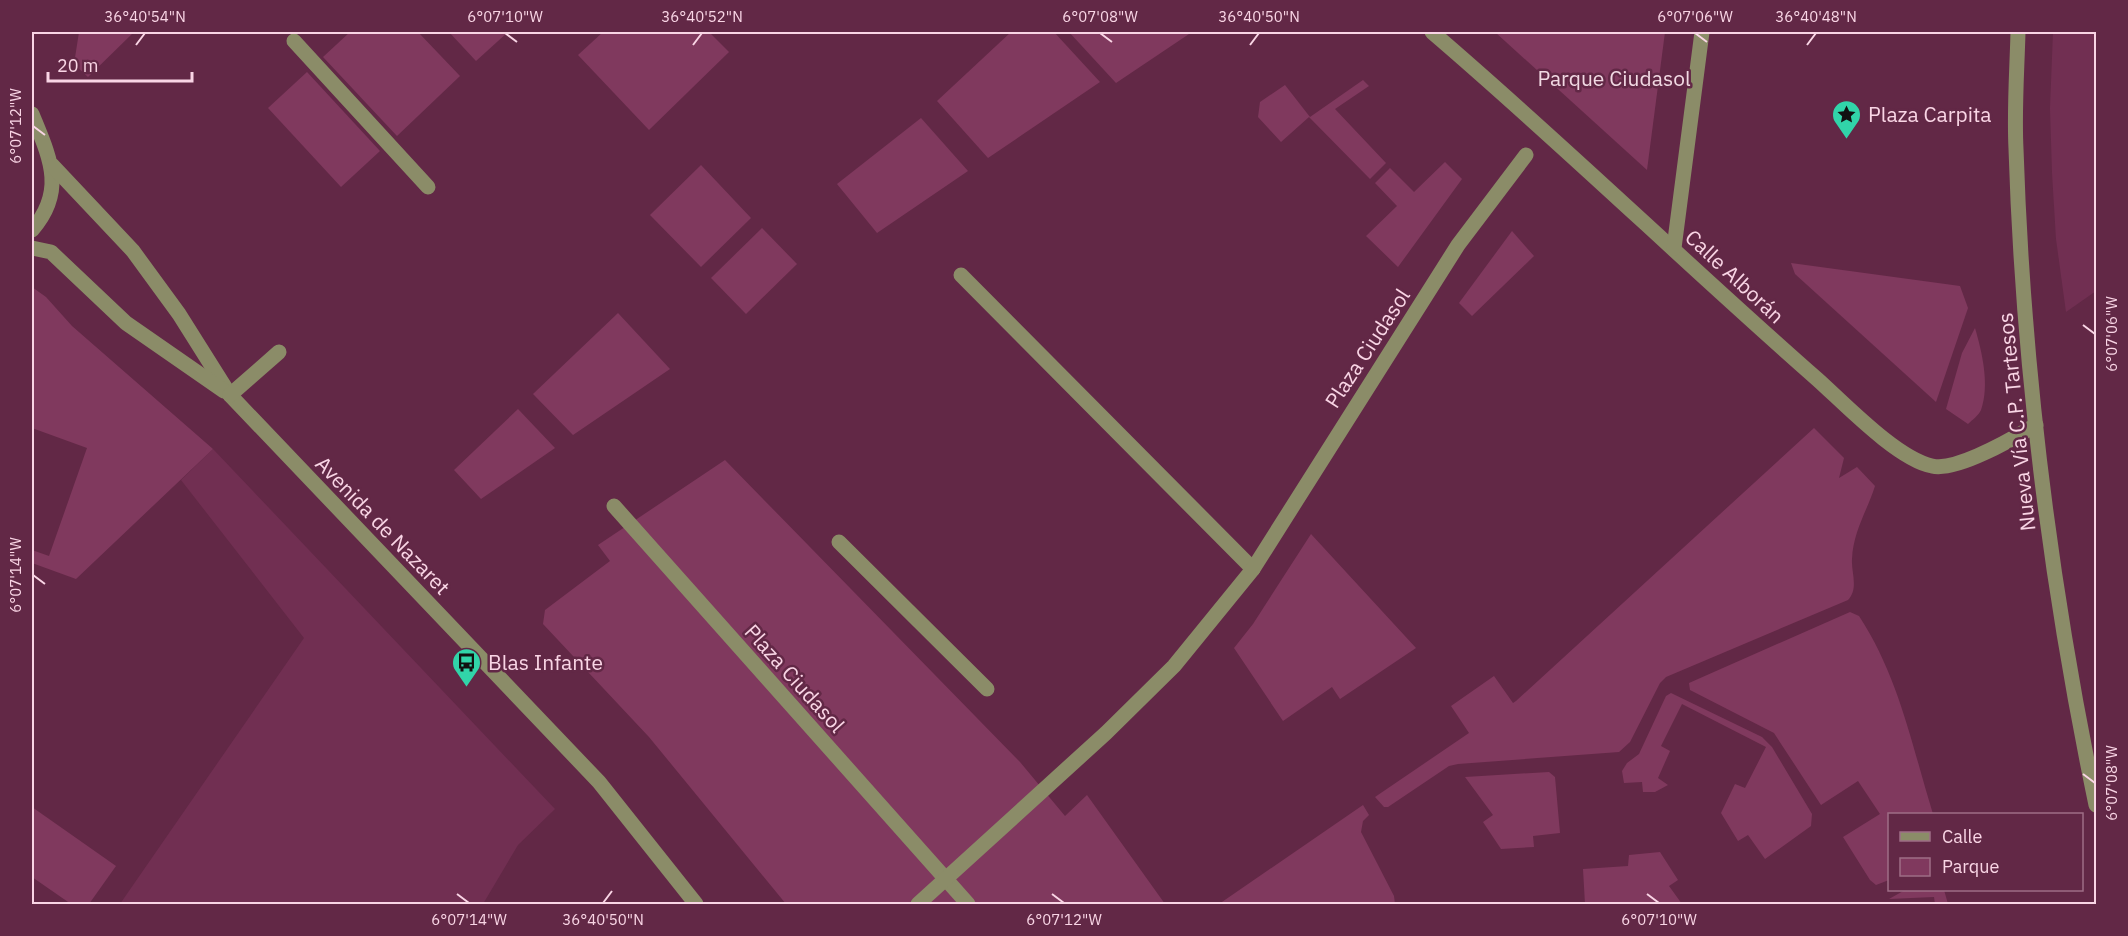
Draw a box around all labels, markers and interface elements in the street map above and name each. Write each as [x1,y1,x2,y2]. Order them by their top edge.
text: 36°40'54"N [104,7,186,26]
text: 6°07'10"W [467,7,543,26]
text: 36°40'52"N [661,7,743,26]
text: 6°07'08"W [1062,7,1138,26]
text: 36°40'50"N [1218,7,1300,26]
text: 6°07'06"W [1657,7,1733,26]
text: 36°40'48"N [1775,7,1857,26]
scale bar [48,45,192,83]
text: 20 m [57,54,99,77]
park label: Parque Ciudasol [1537,64,1691,92]
text: 6°07'12"W [6,88,25,164]
place icon: Plaza Carpita [1831,98,1863,140]
place label: Plaza Carpita [1868,100,1992,128]
street label: Calle Alborán [1679,223,1791,329]
street label: Plaza Ciudasol [1318,283,1416,413]
text: 6°07'06"W [2102,296,2121,372]
street label: Nueva Vía C.P. Tartesos [1991,311,2041,533]
street label: Avenida de Nazaret [310,450,456,600]
text: 6°07'14"W [6,537,25,613]
street label: Plaza Ciudasol [739,618,851,738]
bus stop icon: Blas Infante [451,646,483,688]
place label: Blas Infante [488,648,603,676]
text: 6°07'08"W [2102,745,2121,821]
legend [1888,813,2083,891]
text: Calle [1942,825,1982,848]
text: Parque [1942,855,2000,878]
text: 6°07'14"W [431,910,507,929]
text: 36°40'50"N [562,910,644,929]
text: 6°07'12"W [1026,910,1102,929]
text: 6°07'10"W [1621,910,1697,929]

